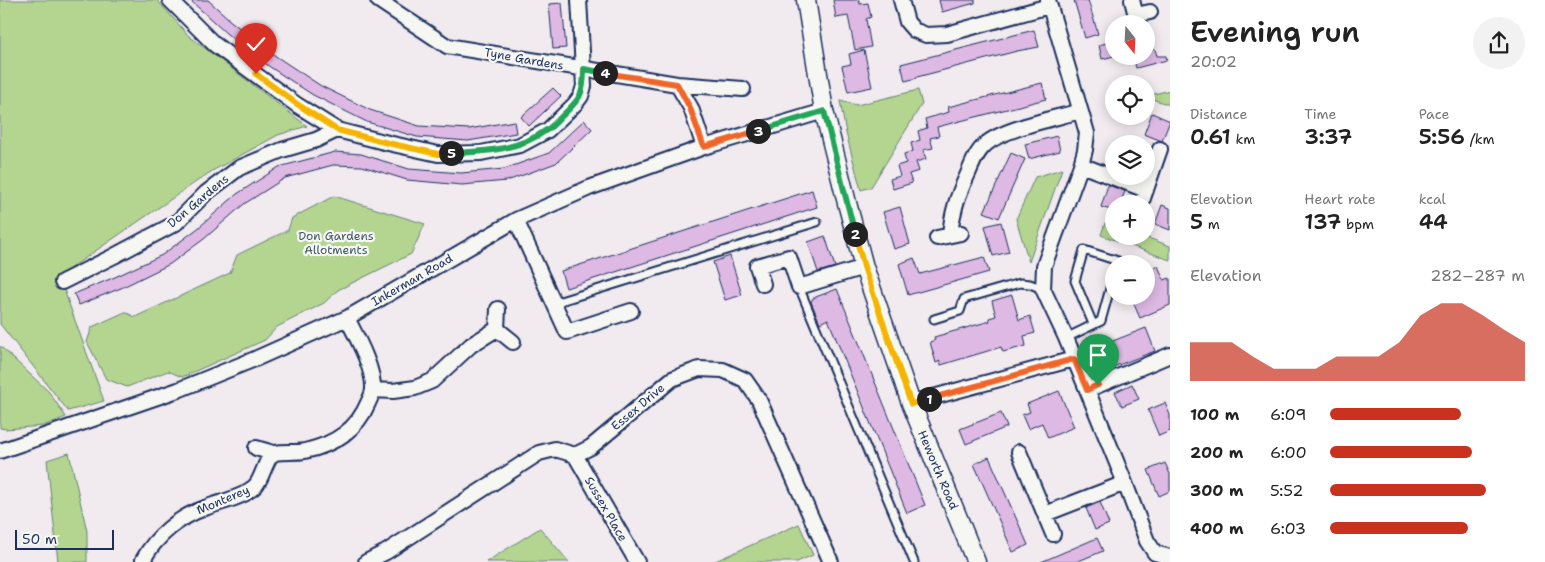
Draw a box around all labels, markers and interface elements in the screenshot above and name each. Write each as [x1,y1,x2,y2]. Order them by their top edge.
text: Evening run [1190,13,1360,51]
north arrow [1105,15,1155,65]
map controls [1105,15,1155,305]
button: share [1473,17,1525,69]
pin [235,23,277,74]
icon: check [242,30,270,58]
street label: Tyne Gardens [483,44,565,74]
text: 20:02 [1190,51,1237,72]
pin: 4 [592,60,618,86]
text: 4 [601,64,610,82]
button: locate [1105,75,1155,125]
text: Distance [1190,105,1247,123]
text: Time [1304,105,1336,123]
text: Pace [1419,105,1449,123]
pin: 3 [746,118,770,144]
text: 3 [754,122,763,140]
text: 0.61 [1190,123,1231,151]
text: 3:37 [1304,123,1352,151]
text: 5:56 [1419,123,1465,151]
text: km [1231,130,1255,148]
text: /km [1465,130,1495,148]
button: layers [1105,135,1155,185]
pin: 5 [438,140,464,166]
text: 5 [447,144,456,162]
street label: Don Gardens [164,171,232,231]
text: Elevation [1190,190,1253,208]
text: Heart rate [1304,190,1376,208]
text: kcal [1419,190,1446,208]
button: + [1105,195,1155,245]
text: 5 [1190,208,1203,236]
text: 137 [1304,208,1341,236]
text: 44 [1419,208,1448,236]
text: m [1203,215,1220,233]
text: bpm [1341,215,1374,233]
pin: 2 [842,222,868,246]
text: 2 [851,225,860,243]
park label: Don Gardens Allotments [298,228,374,258]
street label: Inkerman Road [368,250,456,310]
button: − [1105,255,1155,305]
text: Elevation [1190,265,1262,286]
text: 282–287 m [1430,265,1525,286]
pin [1077,334,1119,385]
icon: arrive [1084,341,1112,369]
street label: Essex Drive [608,380,668,434]
pin: 1 [916,386,942,412]
text: 1 [926,390,933,408]
text: 100 m [1190,404,1239,425]
text: 6:09 [1270,404,1306,425]
street label: Heworth Road [914,428,962,513]
text: 200 m [1190,442,1243,463]
text: 6:00 [1270,442,1307,463]
street label: Sussex Place [581,474,631,544]
text: 300 m [1190,480,1244,501]
text: 5:52 [1270,480,1303,501]
street label: Monterey [194,482,252,518]
text: 400 m [1190,518,1244,539]
text: 6:03 [1270,518,1306,539]
scale bar [15,527,114,550]
text: 50 m [22,530,57,548]

